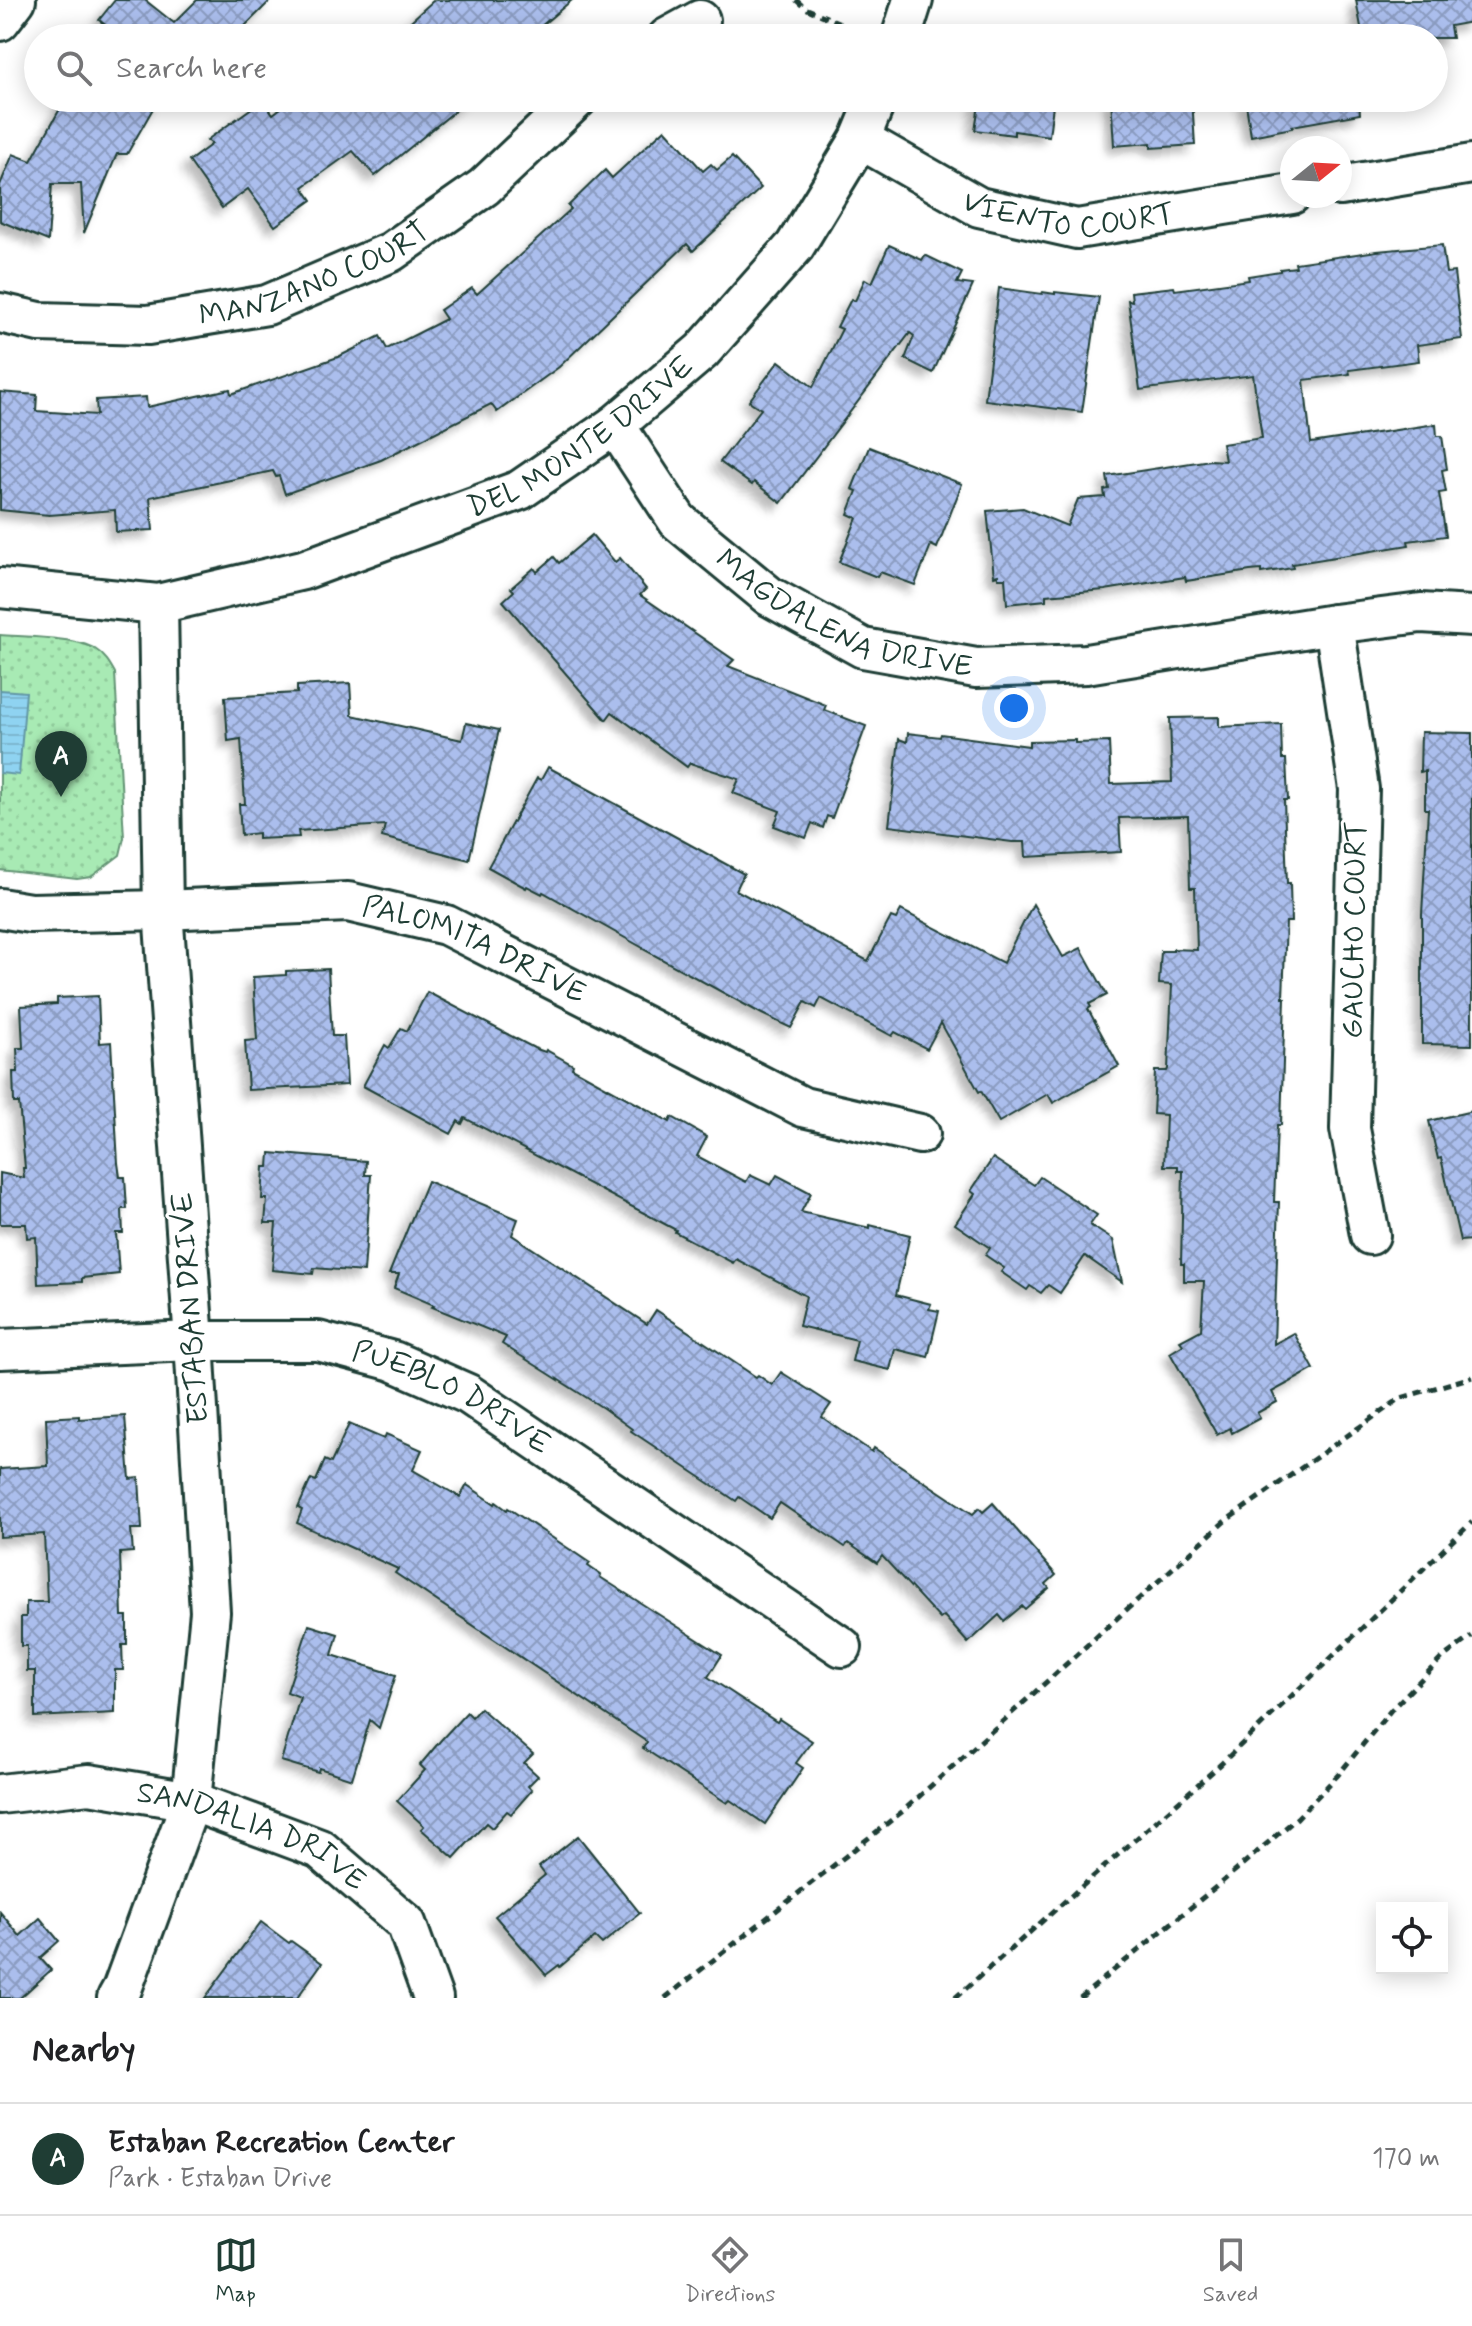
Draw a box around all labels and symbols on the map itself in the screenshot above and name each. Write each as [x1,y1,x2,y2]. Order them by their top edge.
north arrow [1280,136,1352,208]
street label: VIENTO COURT [954,182,1177,249]
street label: MANZANO COURT [196,212,437,336]
street label: DEL MONTE DRIVE [462,347,702,527]
street label: MAGDALENA DRIVE [707,540,976,687]
your location [994,688,1034,728]
pin: A [35,731,87,797]
street label: GAUCHO COURT [1334,821,1376,1039]
street label: PALOMITA DRIVE [359,887,593,1013]
street label: ESTABAN DRIVE [163,1191,219,1425]
street label: PUEBLO DRIVE [348,1332,558,1464]
street label: SANDALIA DRIVE [134,1773,374,1900]

